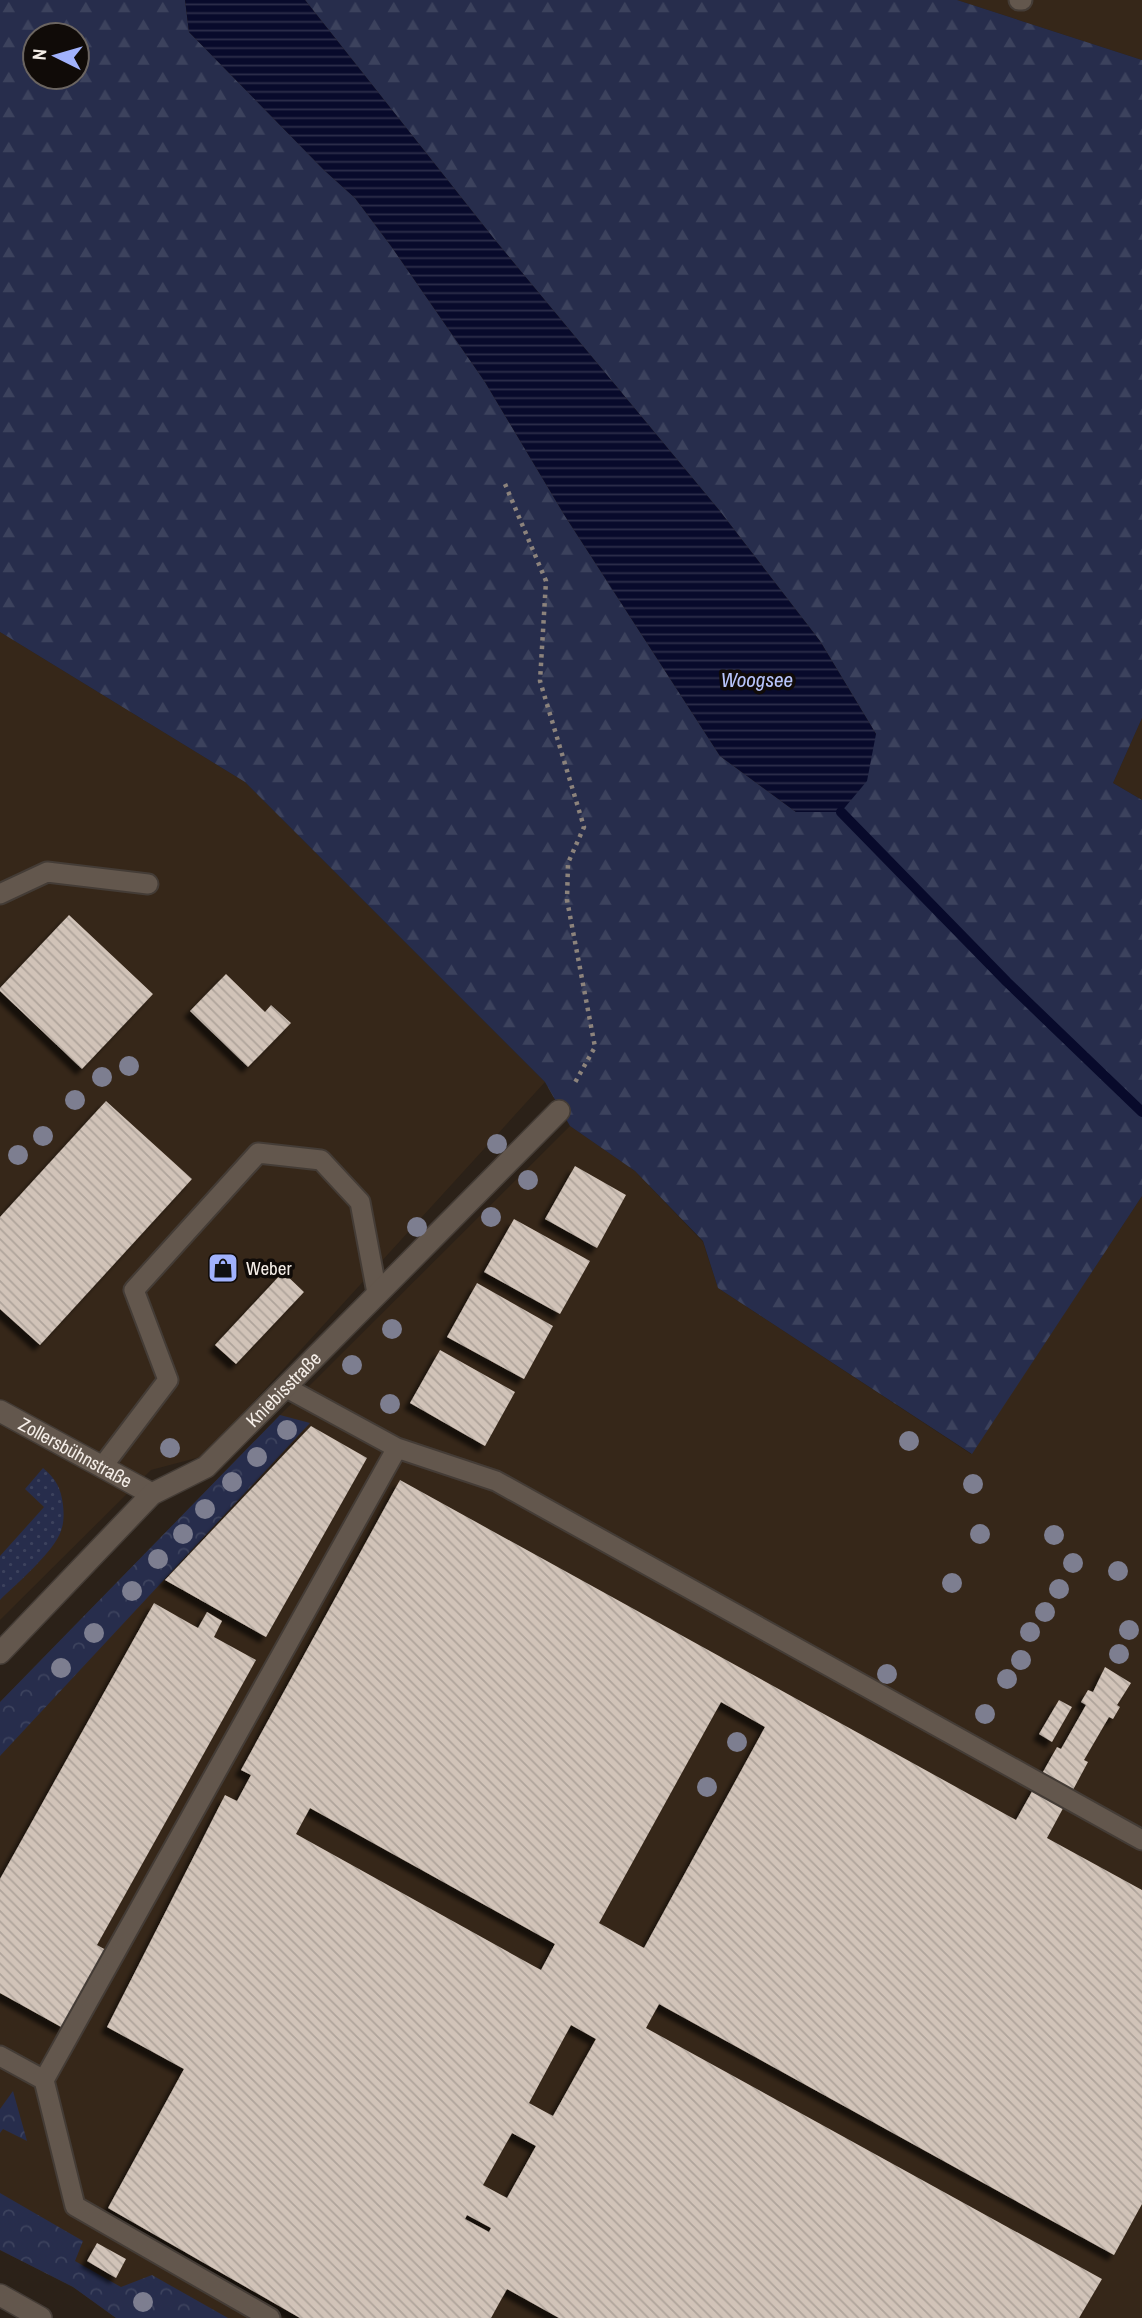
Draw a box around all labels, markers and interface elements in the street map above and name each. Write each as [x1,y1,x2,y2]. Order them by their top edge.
north arrow [21,21,91,91]
text: N [26,48,53,61]
water label: Woogsee [721,665,793,694]
shop icon: Weber [206,1251,240,1285]
place label: Weber [246,1255,292,1281]
street label: Kniebisstraße [240,1345,327,1433]
street label: Zollersbühnstraße [14,1411,137,1494]

